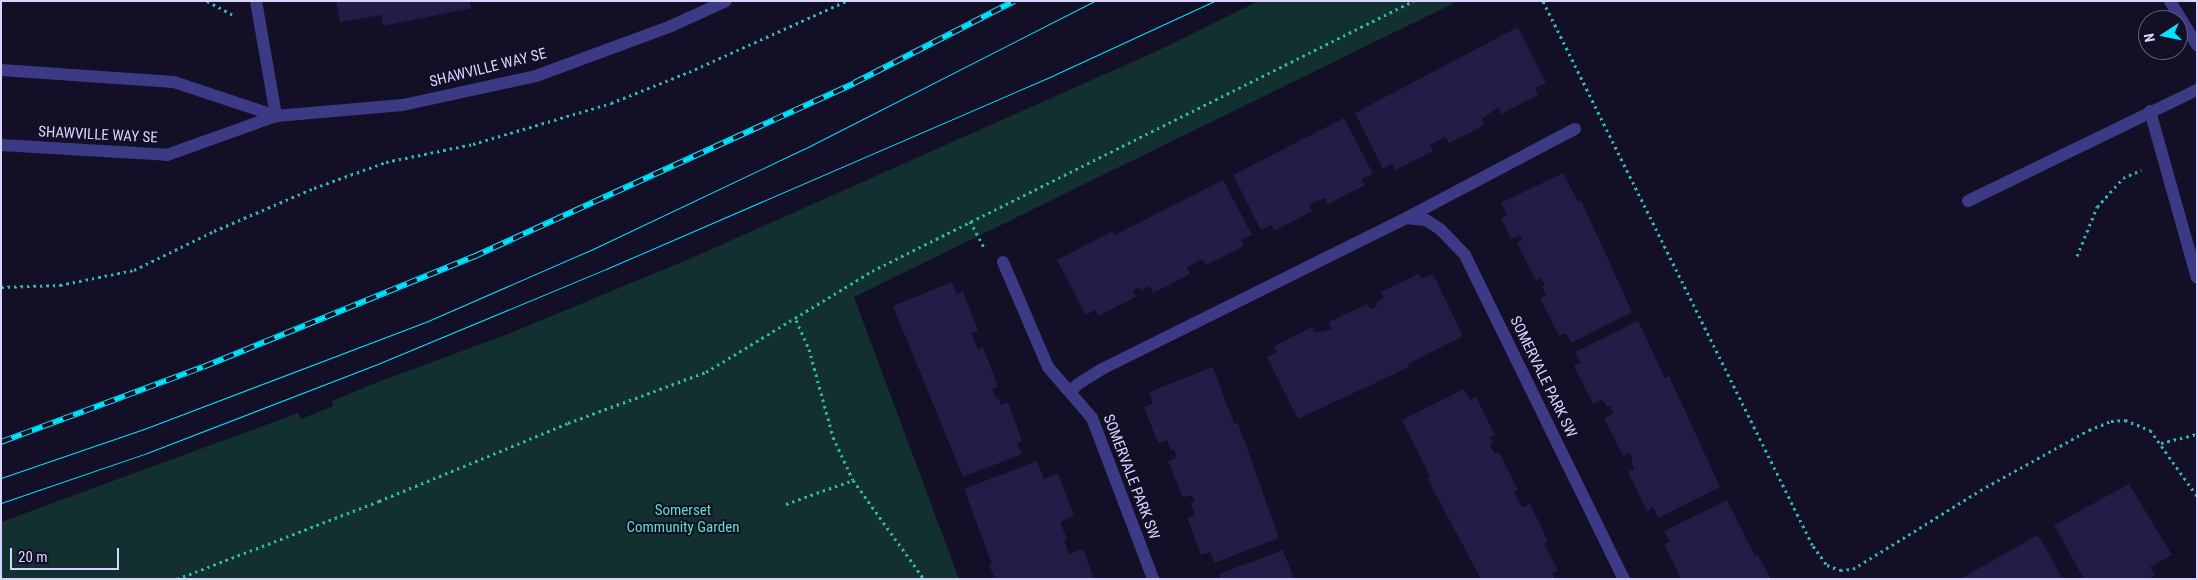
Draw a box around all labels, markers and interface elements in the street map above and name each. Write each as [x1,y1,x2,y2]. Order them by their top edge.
north arrow [2138,10,2188,60]
text: N [2141,32,2158,43]
street label: SHAWVILLE WAY SE [428,45,548,91]
street label: SHAWVILLE WAY SE [38,123,158,147]
street label: SOMERVALE PARK SW [1506,313,1580,441]
street label: SOMERVALE PARK SW [1099,412,1163,542]
park label: Somerset Community Garden [627,501,739,536]
scale bar [12,538,121,570]
text: 20 m [18,548,48,566]

